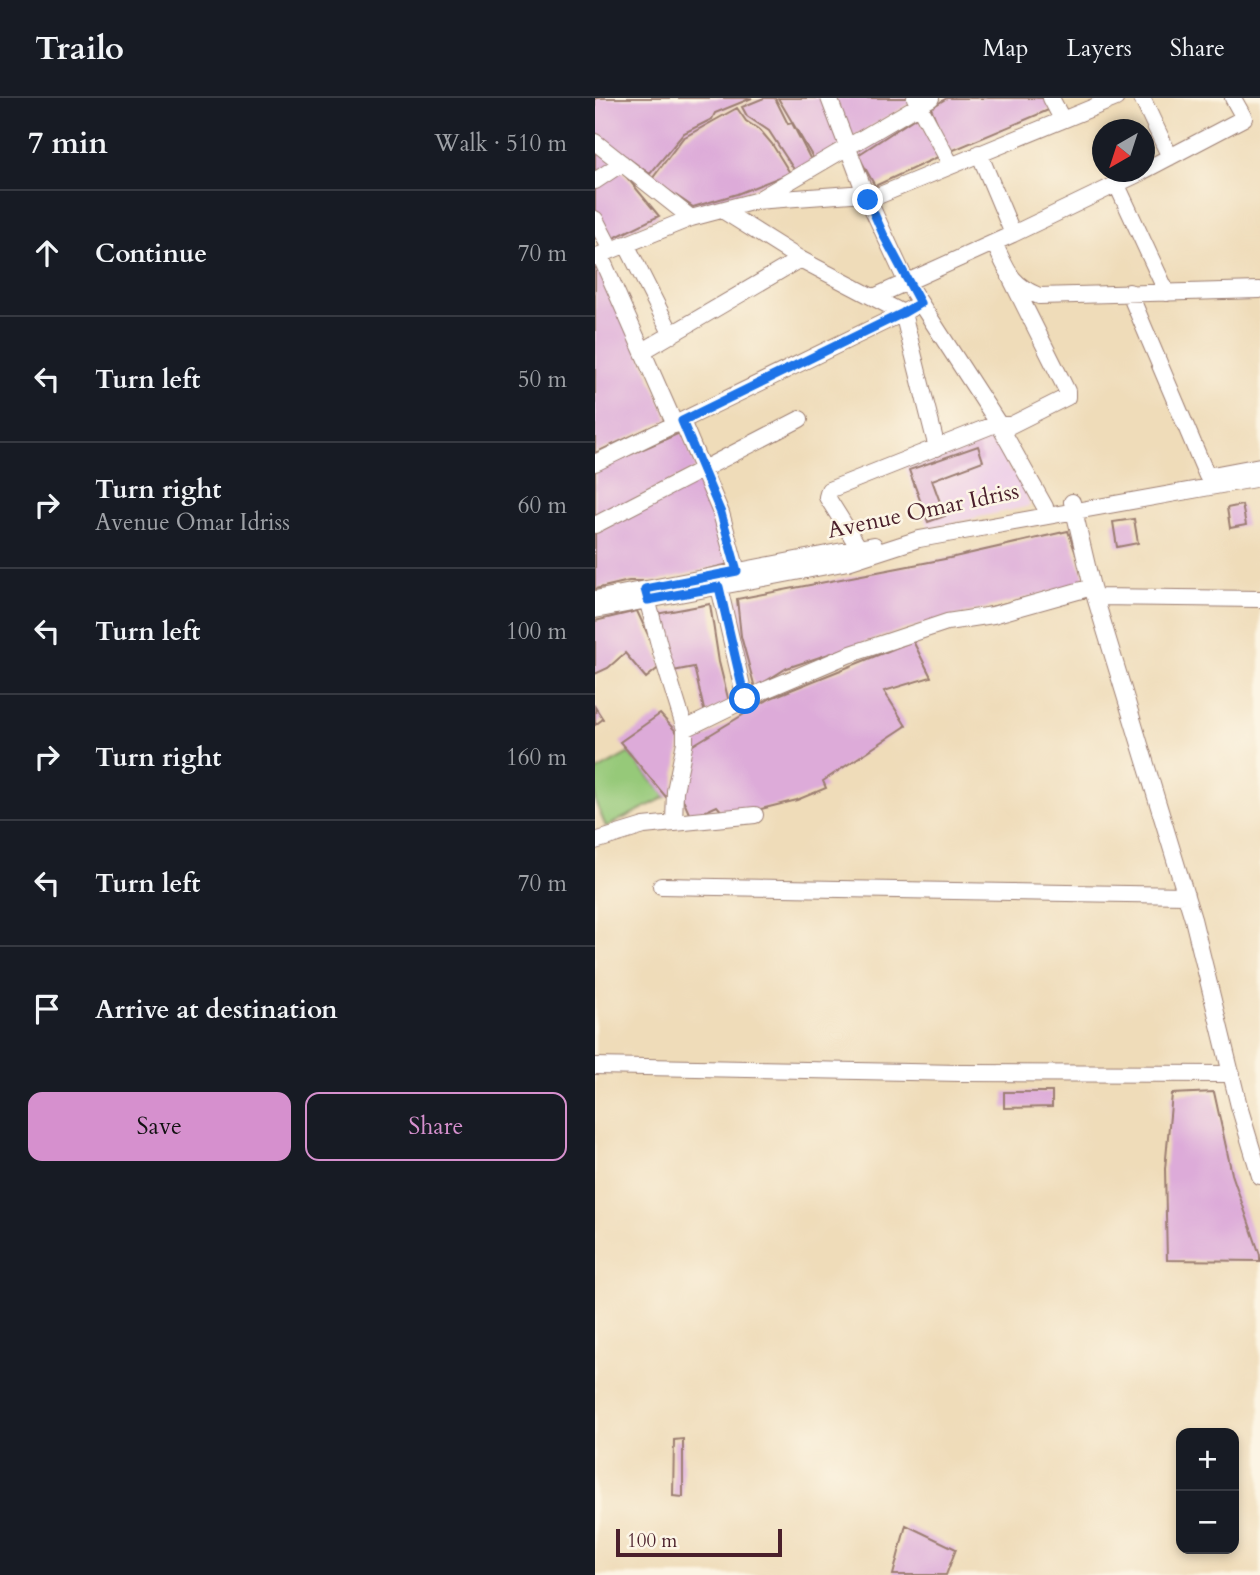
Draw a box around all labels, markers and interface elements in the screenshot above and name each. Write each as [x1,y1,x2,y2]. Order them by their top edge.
text: Trailo [35,26,124,71]
text: Map [983,32,1029,65]
text: Layers [1067,32,1132,65]
text: Share [1170,32,1225,65]
north arrow [1092,119,1155,182]
text: 7 min [28,123,108,164]
text: Walk · 510 m [434,128,567,159]
route end [852,184,883,215]
icon: ahead [28,234,66,272]
text: Continue [95,236,207,271]
text: 70 m [518,238,567,269]
icon: left [28,360,66,398]
text: Turn left [95,362,200,397]
text: 50 m [518,364,567,395]
text: Turn right [95,472,222,507]
street label: Avenue Omar Idriss [825,475,1022,546]
icon: right [28,486,66,524]
text: 60 m [518,490,567,521]
text: Avenue Omar Idriss [95,507,290,538]
icon: left [28,612,66,650]
text: Turn left [95,614,200,649]
text: 100 m [506,616,567,647]
route start [729,683,760,714]
icon: right [28,738,66,776]
text: Turn right [95,740,222,775]
text: 160 m [506,742,567,773]
icon: left [28,864,66,902]
text: Turn left [95,866,200,901]
text: 70 m [518,868,567,899]
icon: arrive [28,990,66,1028]
text: Arrive at destination [95,992,338,1027]
button: Save [28,1092,291,1161]
button: Share [305,1092,567,1161]
map controls [1176,1428,1239,1554]
button: + [1176,1428,1239,1491]
button: − [1176,1491,1239,1554]
scale bar [616,1526,782,1558]
text: 100 m [627,1528,677,1554]

